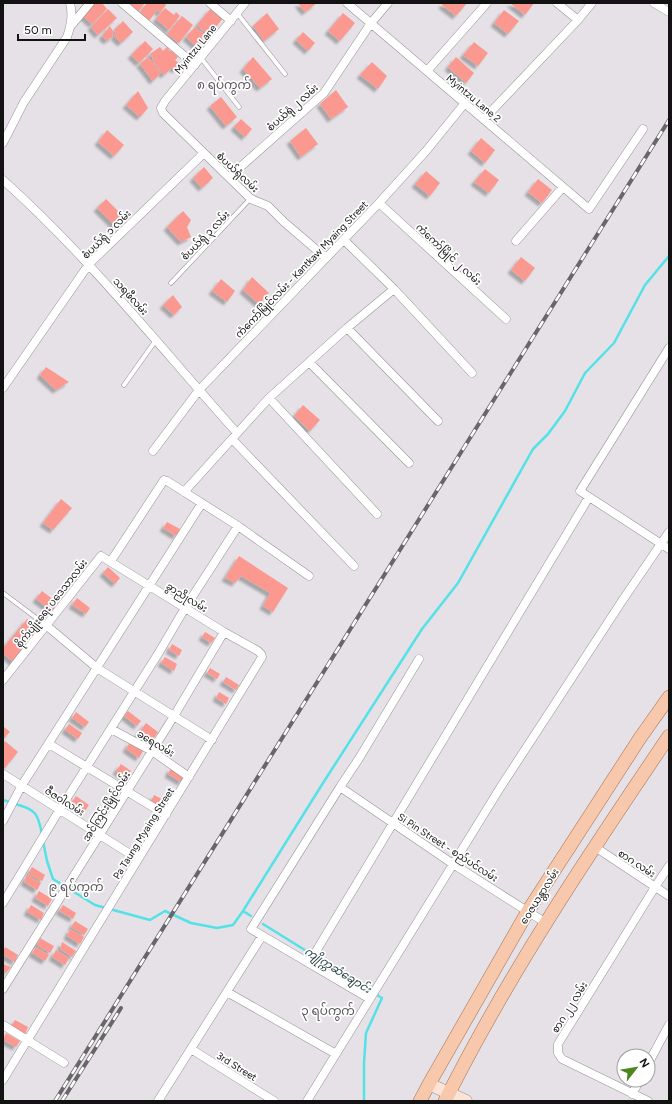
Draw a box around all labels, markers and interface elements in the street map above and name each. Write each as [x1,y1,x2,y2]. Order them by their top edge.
scale bar [18,16,85,42]
street label: Myintzu Lane [172,22,220,77]
text: 50 m [24,23,52,37]
street label: Myintzu Lane 2 [444,72,504,125]
district label: ၈ ရပ်ကွက် [197,76,251,95]
street label: စံပယ်ရုံ ၂ လမ်း [263,80,322,135]
street label: စံပယ်ရုံလမ်း [212,149,262,197]
street label: ကံကော်မြိုင်လမ်း - Kantkaw Myaing Street [232,197,372,342]
street label: စံပယ်ရုံ ၁ လမ်း [78,206,135,263]
street label: စံပယ်ရုံ ၃ လမ်း [178,207,234,264]
street label: ကံကော်မြိုင် ၂ လမ်း [412,220,485,289]
street label: သရဖီလမ်း [109,274,152,319]
street label: စိုက်ပျိုးရေး ပဒေသာလမ်း [12,556,92,651]
street label: ခွာညိုလမ်း [163,579,210,617]
street label: ခရေလမ်း [134,726,177,761]
street label: အင်ကြင်းမြိုင်လမ်း [79,768,135,845]
street label: ဇီဇဝါလမ်း [42,783,88,819]
street label: Pa Taung Myaing Street [110,785,177,882]
street label: Si Pin Street - စည်ပင်လမ်း [394,809,501,886]
street label: စာဂ လမ်း [616,846,658,880]
street label: ဝေဇယန္တာလမ်း [516,865,563,928]
district label: ၉ ရပ်ကွက် [49,878,103,897]
water label: ကျိုက္ကဆံချောင်း [301,943,375,999]
street label: စာဂ ၂၂ လမ်း [548,979,592,1036]
district label: ၃ ရပ်ကွက် [301,1002,355,1021]
north arrow [616,1048,656,1088]
street label: 3rd Street [214,1049,260,1084]
text: N [636,1056,652,1070]

